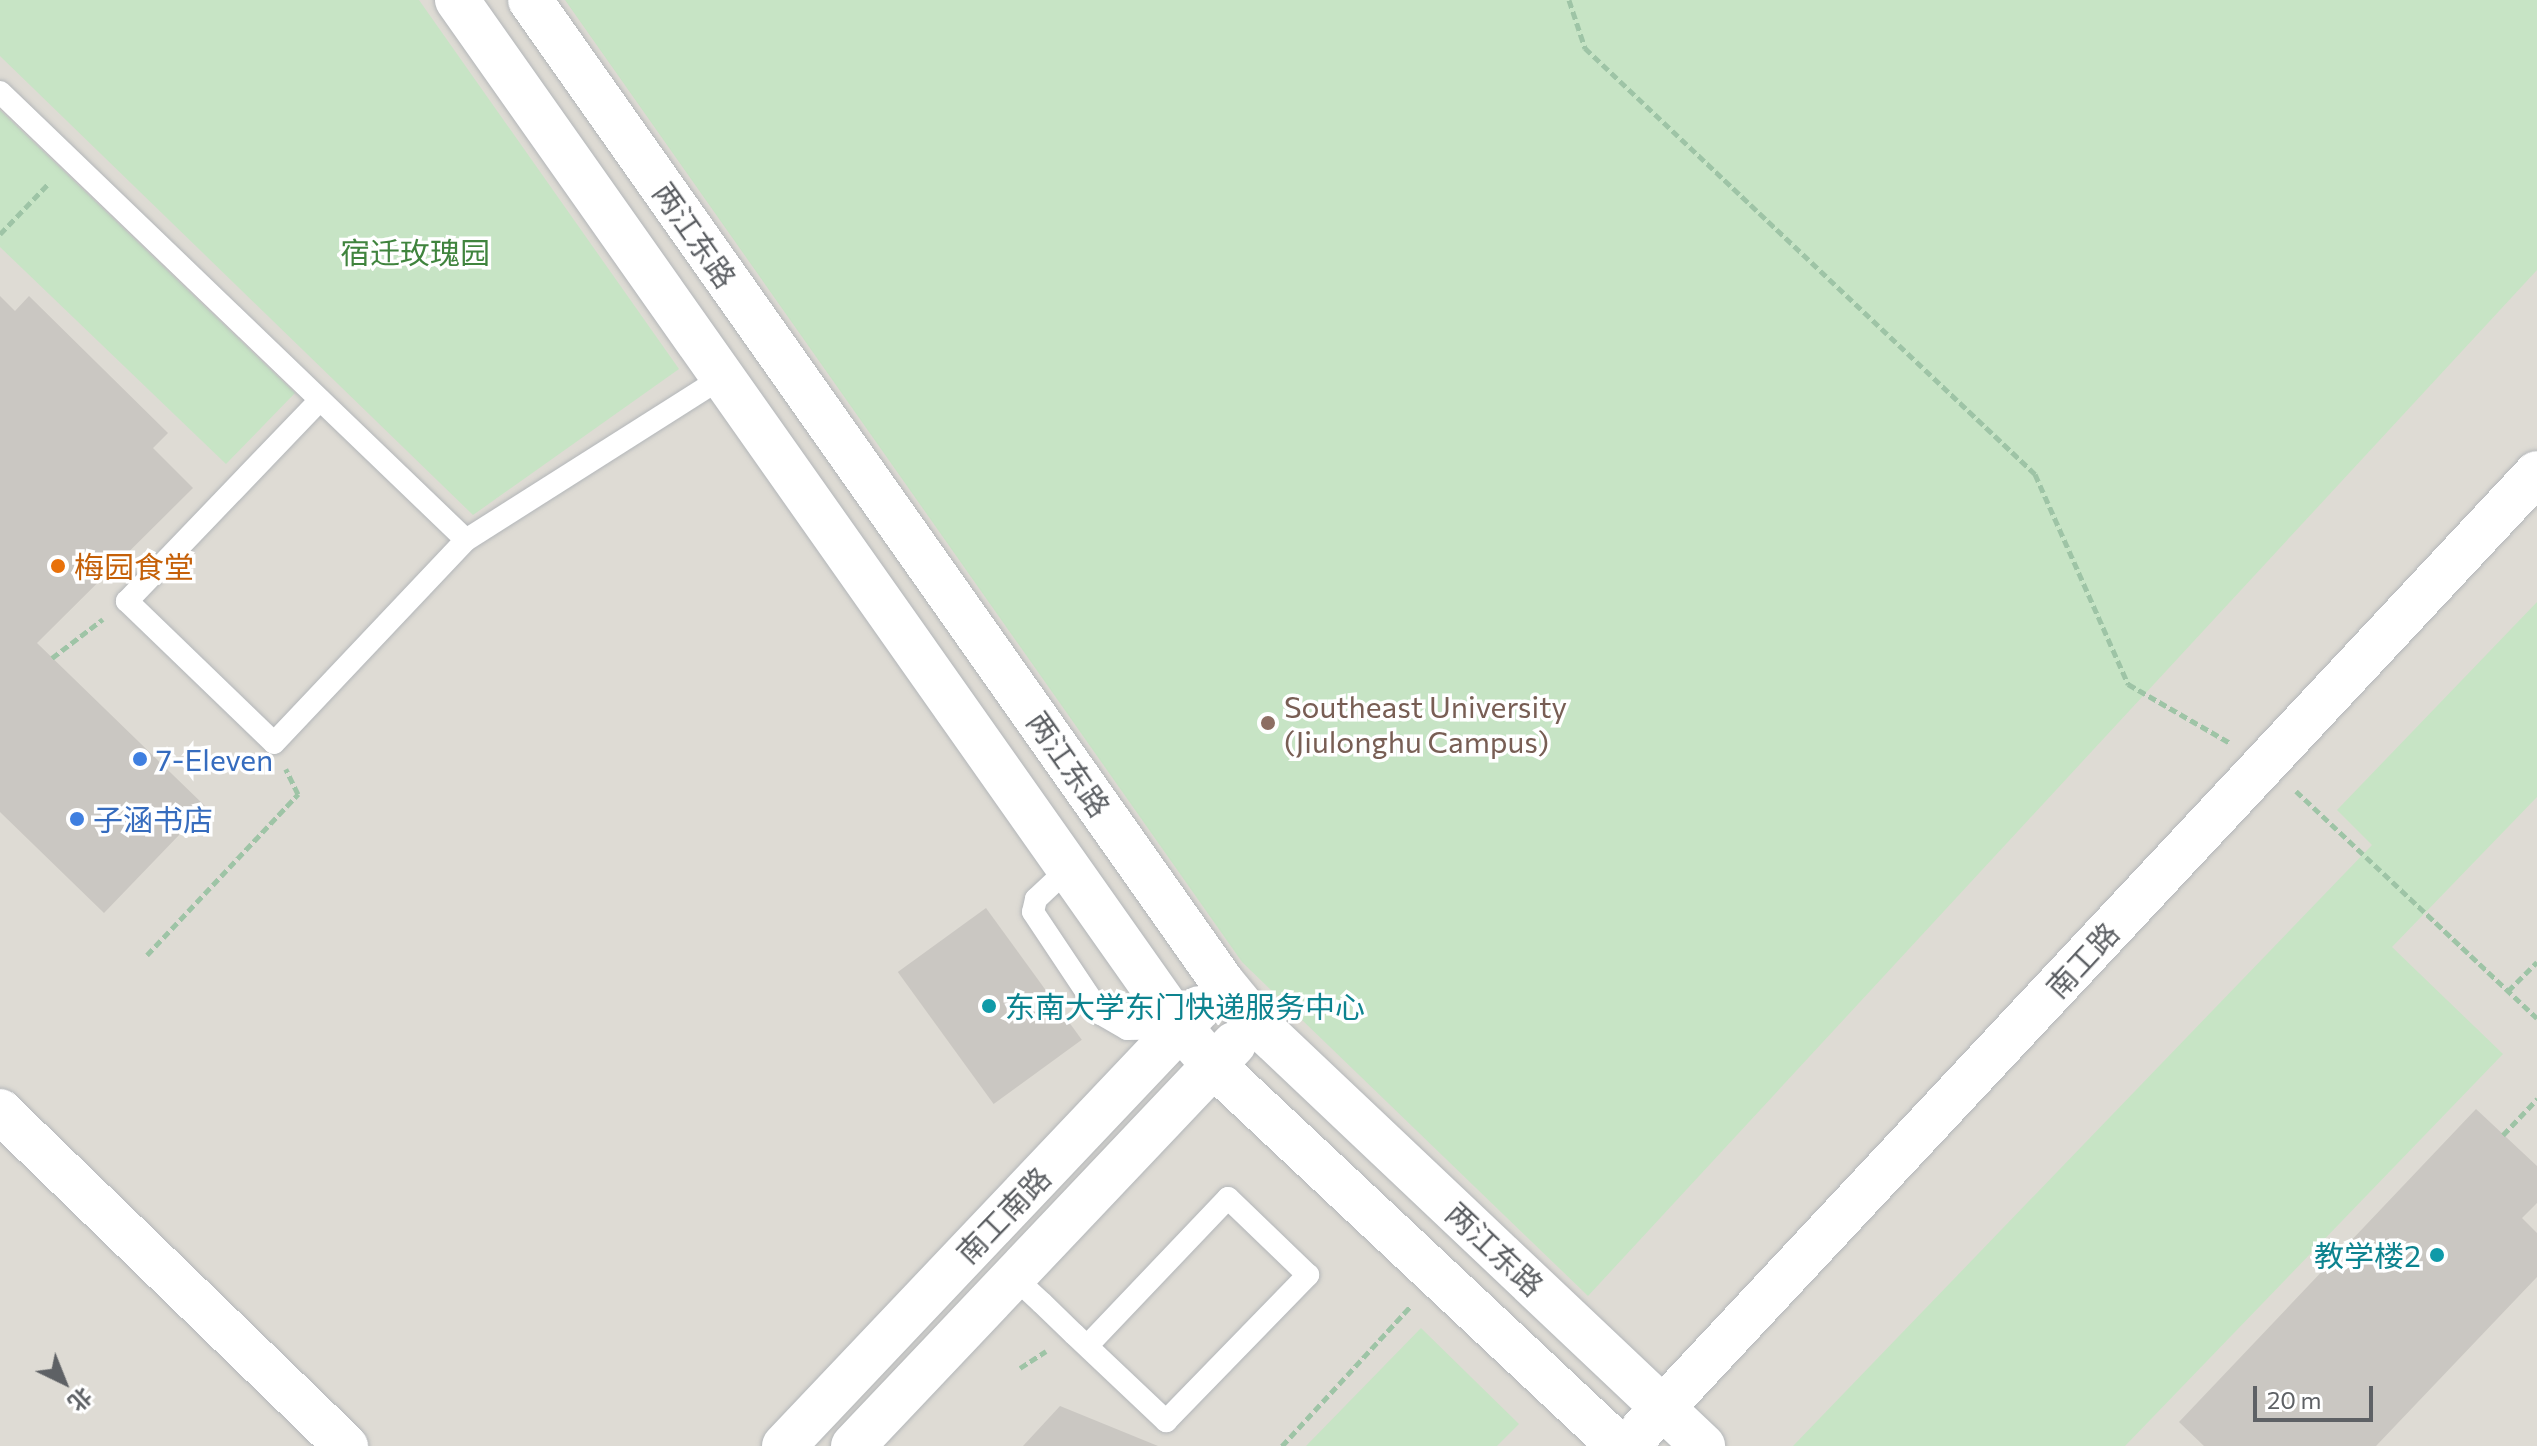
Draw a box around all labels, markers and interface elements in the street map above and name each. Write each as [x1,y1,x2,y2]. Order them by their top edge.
street label: 两江东路 [646,176,744,294]
park label: 宿迁玫瑰园 [340,234,490,270]
place label: 梅园食堂 [74,548,194,584]
marker: 梅园食堂 [49,557,67,575]
place label: Southeast University (Jiulonghu Campus) [1284,688,1567,758]
street label: 两江东路 [1020,705,1118,823]
marker: Southeast University (Jiulonghu Campus) [1259,714,1277,732]
place label: 7-Eleven [156,741,273,777]
marker: 7-Eleven [131,750,149,768]
place label: 子涵书店 [93,801,213,837]
marker: 子涵书店 [68,810,86,828]
street label: 南工路 [2038,915,2126,1005]
place label: 东南大学东门快递服务中心 [1005,988,1365,1024]
marker: 东南大学东门快递服务中心 [980,997,998,1015]
street label: 南工南路 [948,1159,1058,1271]
street label: 两江东路 [1439,1195,1551,1303]
place label: 教学楼2 [2314,1237,2421,1273]
marker: 教学楼2 [2428,1246,2446,1264]
north arrow [24,1342,104,1422]
scale bar [2257,1370,2377,1420]
text: 北 [63,1383,98,1417]
text: 20 m [2267,1385,2321,1414]

